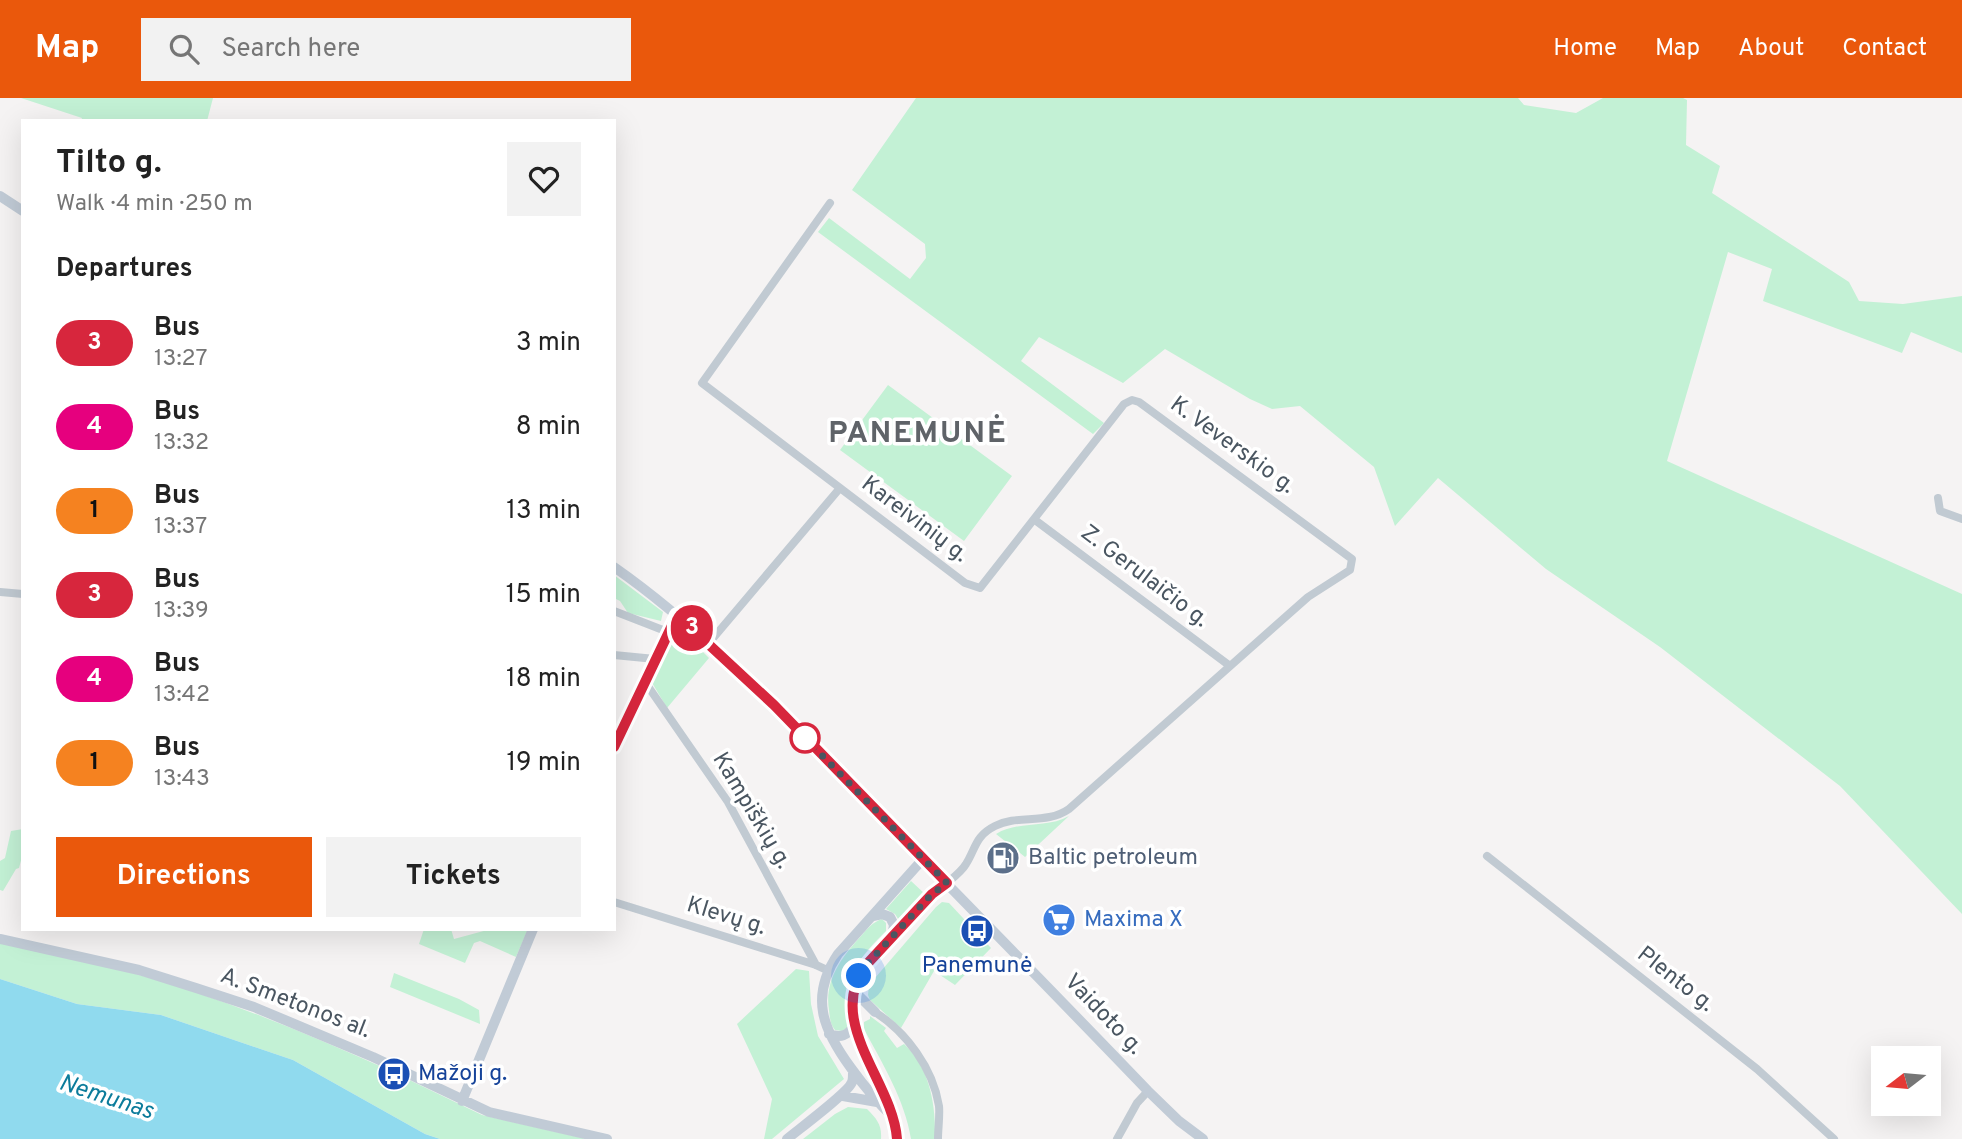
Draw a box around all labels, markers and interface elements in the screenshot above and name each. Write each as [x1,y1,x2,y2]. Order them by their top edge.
search box [141,18,631,81]
text: Map [35,28,99,70]
icon: search [165,30,203,68]
text: Search here [221,33,360,66]
text: Home [1553,34,1617,64]
text: Map [1655,34,1700,64]
text: About [1738,34,1804,64]
text: Contact [1842,34,1927,64]
button: heart [507,142,581,216]
text: Tilto g. [56,143,162,185]
text: Walk · 4 min · 250 m [56,190,253,219]
text: Departures [56,253,193,286]
text: Bus [154,312,200,345]
text: 3 min [516,327,581,360]
text: 3 [87,328,102,358]
text: 13:27 [154,345,207,374]
street label: K. Veverskio g. [1164,391,1300,501]
text: Bus [154,396,200,429]
text: 8 min [516,411,581,444]
text: 4 [87,412,102,442]
district label: PANEMUNĖ [828,414,1008,453]
text: 13:32 [154,429,209,458]
street label: Kareivinių g. [855,470,973,570]
text: Bus [154,480,200,513]
text: 13 min [506,495,581,528]
text: 1 [90,496,99,526]
text: 13:37 [154,513,207,542]
street label: Z. Gerulaičio g. [1074,519,1214,635]
text: Bus [154,564,200,597]
text: 15 min [506,579,581,612]
text: 3 [87,580,102,610]
text: 13:39 [154,597,209,626]
line badge: 3 [669,605,715,651]
text: 3 [685,613,699,643]
text: Bus [154,648,200,681]
text: 18 min [506,663,581,696]
text: 4 [87,664,102,694]
text: 13:42 [154,681,210,710]
unlabelled marker [790,723,820,753]
text: Bus [154,732,200,765]
text: 19 min [506,747,581,780]
street label: Kampiškių g. [705,747,797,875]
text: 1 [90,748,99,778]
text: 13:43 [154,765,210,794]
button: Directions [56,837,312,917]
button: Tickets [326,837,581,917]
fuel station icon: Baltic petroleum [984,839,1022,877]
place label: Baltic petroleum [1028,844,1198,873]
street label: Klevų g. [683,891,769,943]
supermarket icon: Maxima X [1040,901,1078,939]
place label: Maxima X [1084,906,1183,935]
bus stop icon: Panemunė [958,912,996,950]
street label: Plento g. [1630,941,1720,1019]
place label: Panemunė [922,952,1032,981]
your location [841,958,876,993]
street label: A. Smetonos al. [216,962,374,1046]
street label: Vaidoto g. [1057,968,1149,1062]
north arrow [1871,1046,1941,1116]
map controls [1871,1046,1941,1116]
bus stop icon: Mažoji g. [375,1055,413,1093]
place label: Mažoji g. [418,1060,507,1089]
water label: Nemunas [55,1069,158,1128]

